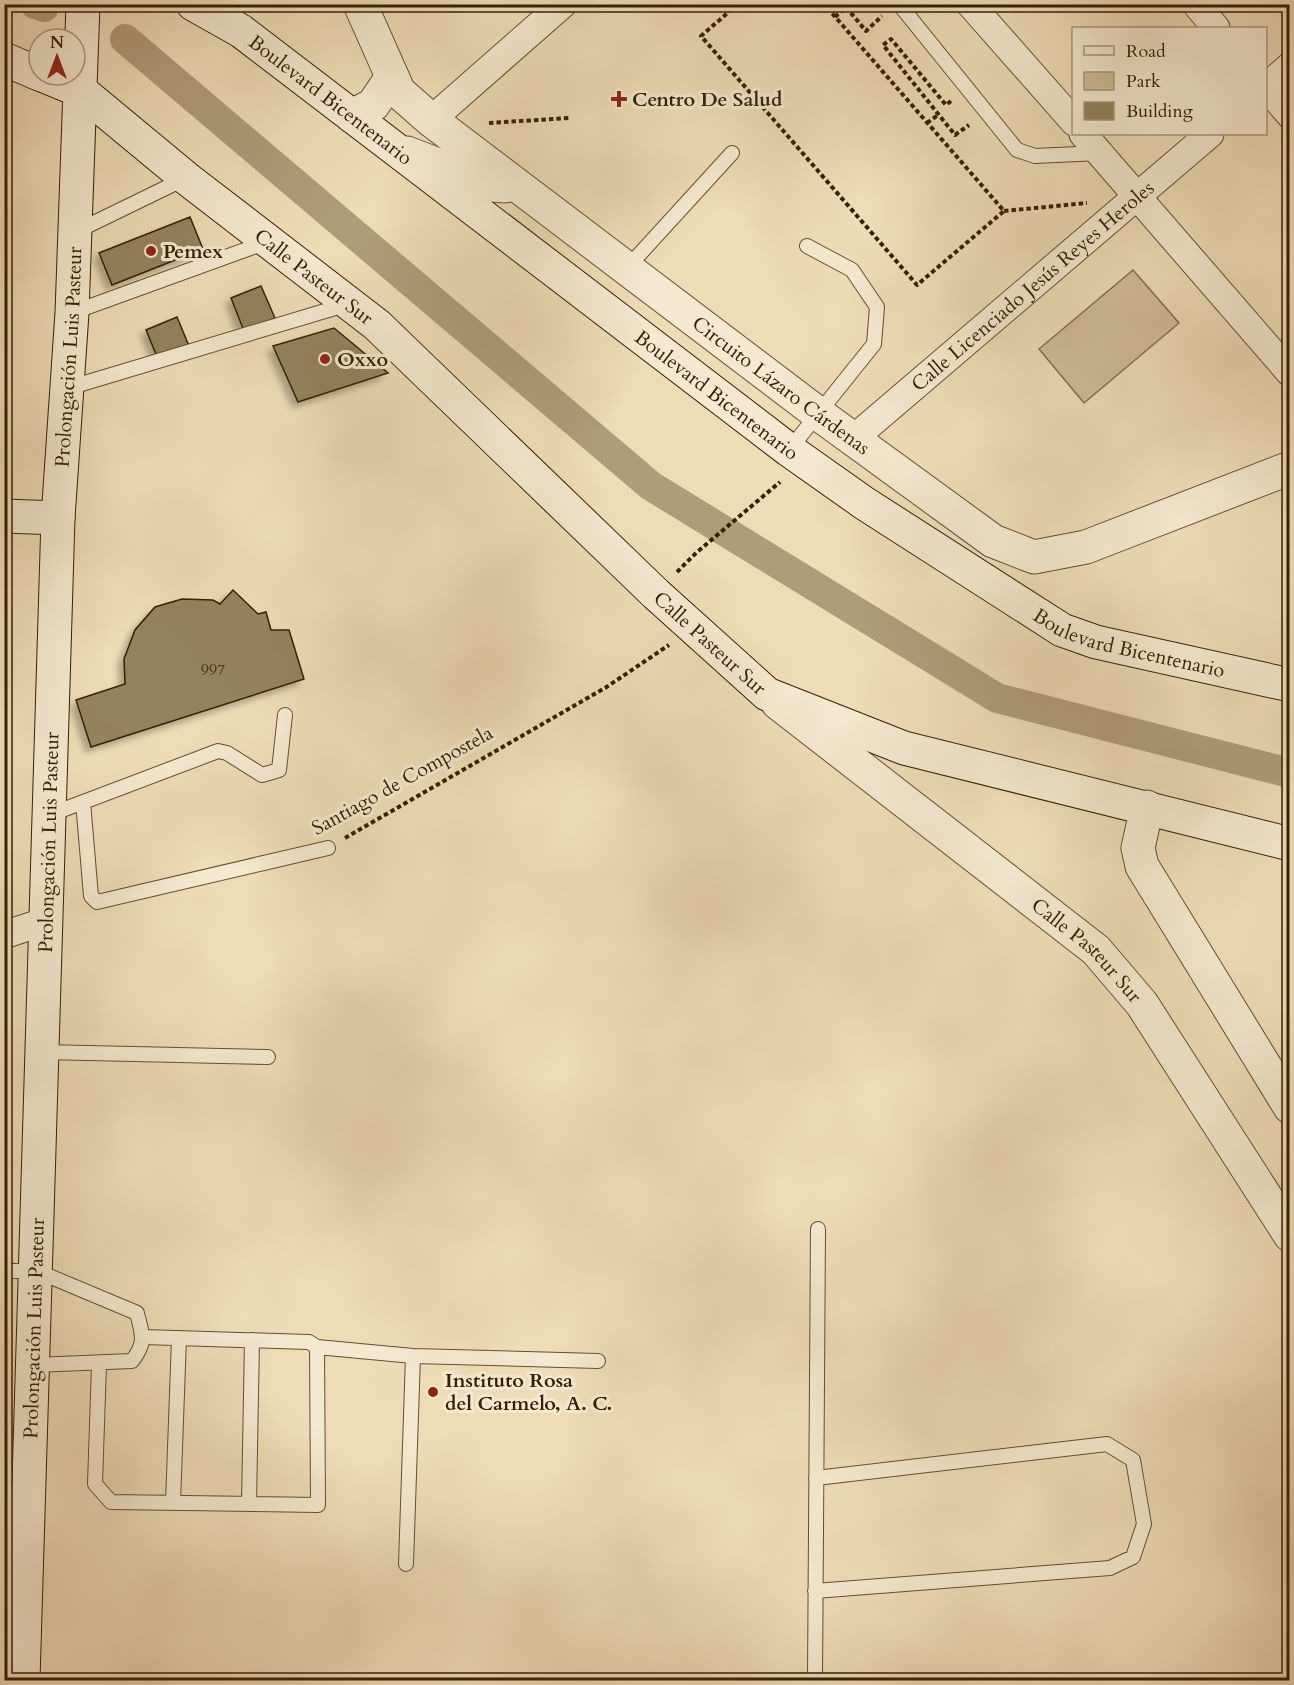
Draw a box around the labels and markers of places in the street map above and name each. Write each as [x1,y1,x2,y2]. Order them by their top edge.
place label: Centro De Salud [632,86,783,113]
marker: Centro De Salud [610,90,628,108]
place label: Pemex [163,238,223,265]
marker: Pemex [144,244,158,258]
place label: Oxxo [337,346,388,373]
marker: Oxxo [318,352,332,366]
place label: Instituto Rosa del Carmelo, A. C. [445,1367,612,1417]
marker: Instituto Rosa del Carmelo, A. C. [426,1385,440,1399]

